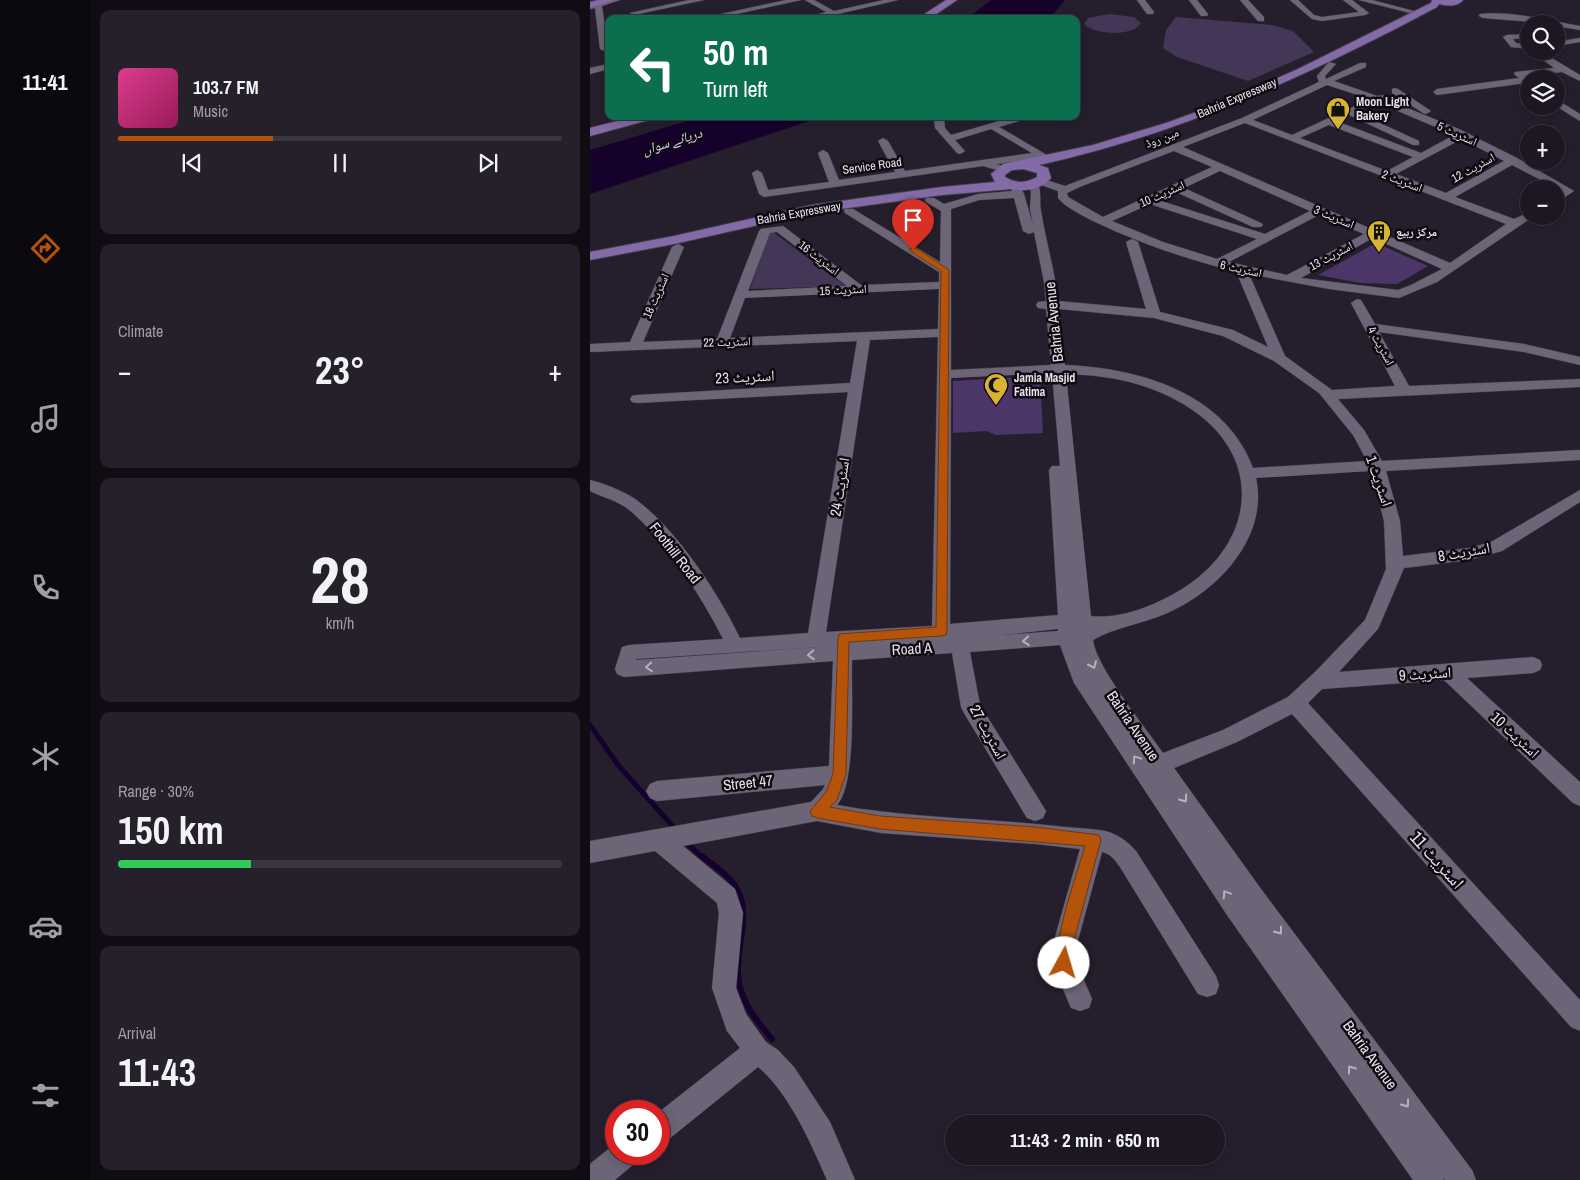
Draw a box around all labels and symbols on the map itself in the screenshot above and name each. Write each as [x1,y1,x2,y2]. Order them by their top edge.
street label: Bahria Expressway [1195,74,1279,122]
place label: Moon Light Bakery [1356,94,1410,124]
shop icon: Moon Light Bakery [1325,96,1351,130]
street label: اسٹریٹ 5 [1435,118,1480,150]
water label: دریائے سواں [640,123,704,159]
street label: مین روڈ [1143,124,1181,152]
street label: اسٹریٹ 12 [1448,149,1498,187]
street label: Service Road [841,154,903,178]
street label: اسٹریٹ 2 [1379,166,1425,196]
street label: اسٹریٹ 10 [1137,177,1187,211]
street label: Bahria Expressway [756,198,842,228]
pin [892,199,934,250]
street label: اسٹریٹ 3 [1312,201,1357,233]
building icon: مرکز ربیع [1366,219,1392,253]
place label: مرکز ربیع [1396,224,1437,240]
street label: اسٹریٹ 16 [795,237,843,279]
street label: اسٹریٹ 13 [1306,238,1356,274]
street label: اسٹریٹ 6 [1219,257,1263,281]
street label: اسٹریٹ 18 [639,271,673,321]
street label: اسٹریٹ 15 [819,281,867,299]
street label: Bahria Avenue [1039,281,1068,363]
street label: اسٹریٹ 4 [1364,324,1398,368]
street label: اسٹریٹ 22 [703,333,751,351]
street label: اسٹریٹ 23 [715,364,775,389]
place label: Jamia Masjid Fatima [1014,370,1075,400]
mosque icon: Jamia Masjid Fatima [983,372,1009,406]
street label: اسٹریٹ 1 [1361,453,1398,509]
street label: اسٹریٹ 24 [824,456,855,518]
street label: Foothill Road [645,518,706,588]
street label: اسٹریٹ 8 [1436,537,1492,566]
one-way arrow [1021,635,1029,646]
street label: Road A [891,637,933,660]
one-way arrow [807,649,815,660]
one-way arrow [1087,660,1098,669]
street label: اسٹریٹ 9 [1398,661,1452,686]
one-way arrow [645,662,653,673]
street label: Bahria Avenue [1102,686,1165,765]
street label: اسٹریٹ 27 [965,701,1012,763]
street label: اسٹریٹ 10 [1486,707,1544,763]
one-way arrow [1133,755,1142,765]
street label: Street 47 [722,769,774,796]
one-way arrow [1178,793,1187,803]
street label: اسٹریٹ 11 [1405,825,1470,894]
one-way arrow [1223,890,1232,900]
one-way arrow [1273,925,1281,934]
position arrow [1037,936,1089,988]
street label: Bahria Avenue [1338,1016,1403,1094]
one-way arrow [1348,1065,1357,1075]
one-way arrow [1400,1099,1409,1108]
speed limit sign: 30 [605,1100,670,1165]

